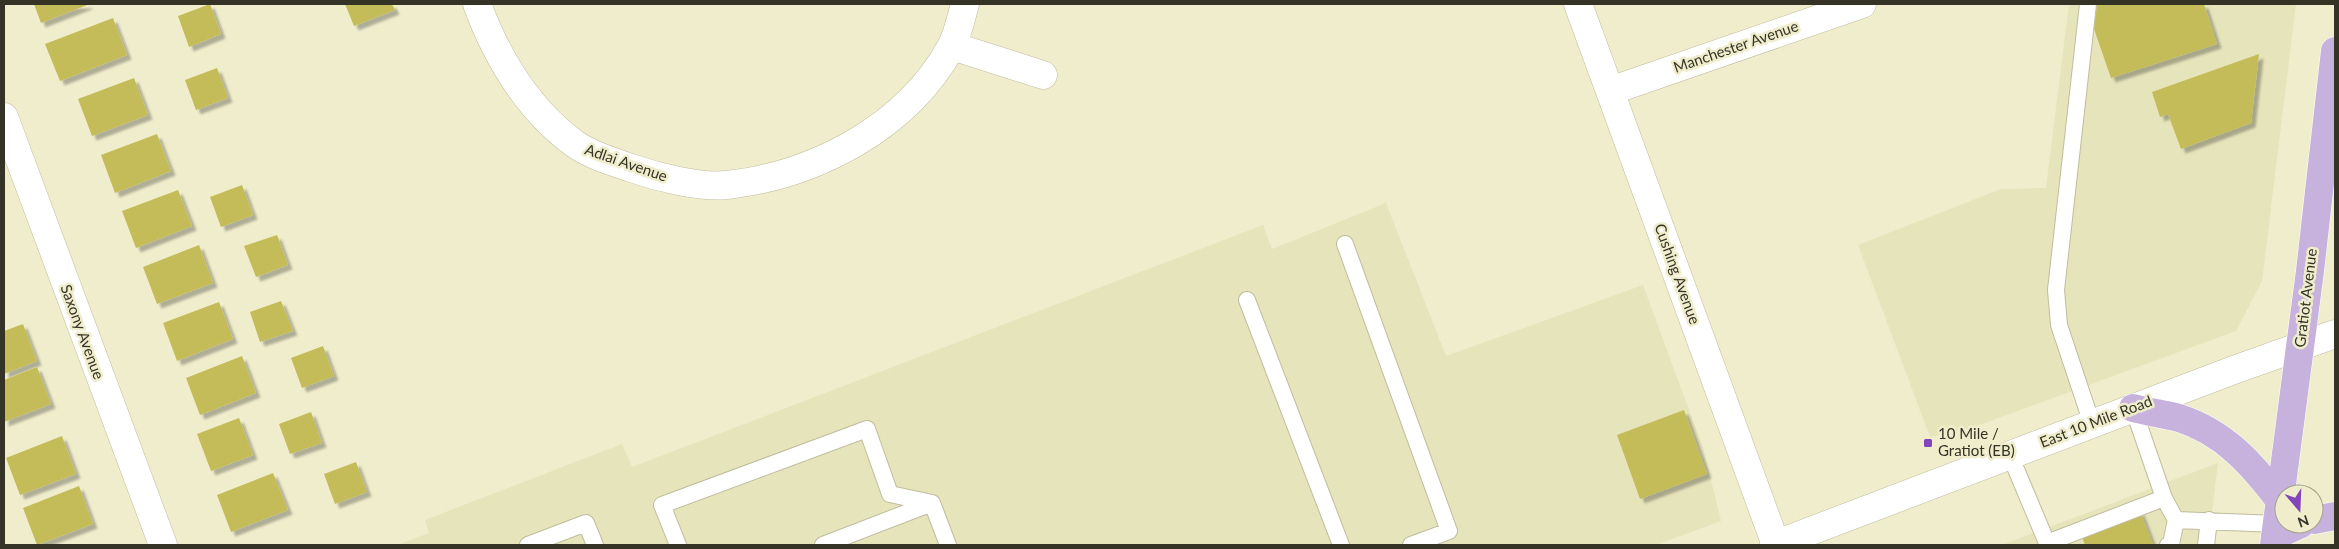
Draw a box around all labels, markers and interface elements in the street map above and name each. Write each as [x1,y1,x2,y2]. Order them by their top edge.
street label: Manchester Avenue [1671,16,1801,76]
street label: Adlai Avenue [583,140,670,185]
street label: Cushing Avenue [1651,221,1705,327]
street label: Gratiot Avenue [2290,247,2320,348]
street label: Saxony Avenue [57,282,108,382]
street label: East 10 Mile Road [2037,391,2154,451]
place label: 10 Mile / Gratiot (EB) [1938,424,2015,459]
marker: 10 Mile / Gratiot (EB) [1922,437,1934,449]
north arrow [2274,484,2324,534]
text: N [2296,512,2311,532]

